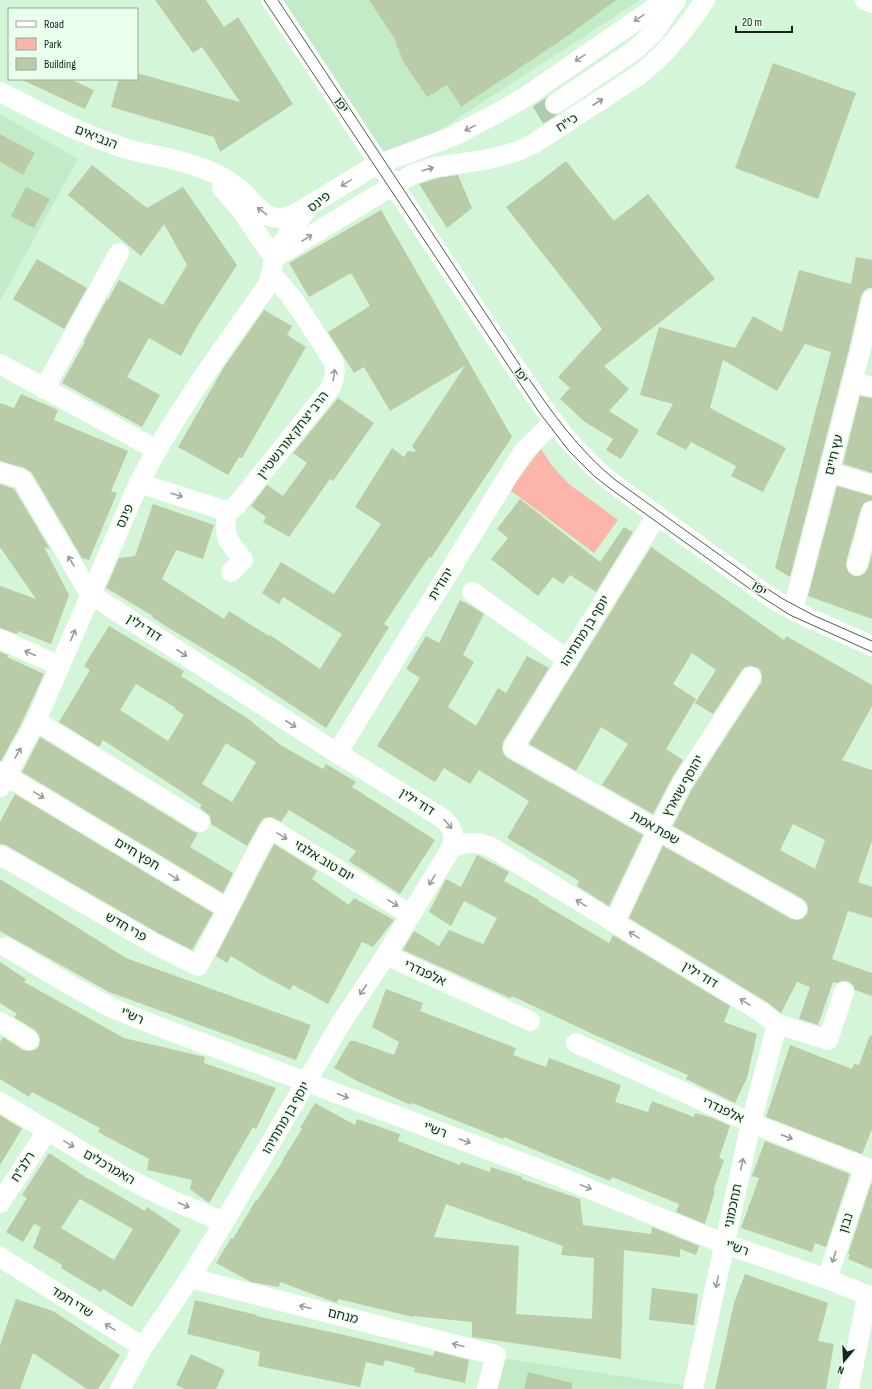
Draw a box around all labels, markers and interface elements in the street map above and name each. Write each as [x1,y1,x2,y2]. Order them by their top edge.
legend [8,8,138,80]
scale bar [736,8,792,34]
one-way arrow [634,14,645,22]
text: 20 m [742,15,762,30]
text: Road [44,17,64,32]
text: Park [44,37,62,52]
one-way arrow [575,54,586,62]
text: Building [44,57,76,72]
street label: יפו [330,94,352,116]
one-way arrow [593,98,604,106]
street label: כי"ח [553,110,581,136]
street label: הנביאים [72,121,120,153]
one-way arrow [465,125,477,132]
one-way arrow [422,165,435,172]
one-way arrow [340,179,351,187]
street label: פינס [304,188,334,216]
one-way arrow [257,206,268,215]
one-way arrow [301,233,313,241]
street label: יפו [510,364,532,386]
one-way arrow [330,369,338,382]
street label: הרב יצחק אורנשטיין [254,388,332,482]
street label: עץ חיים [821,433,847,477]
one-way arrow [170,492,183,499]
street label: פינס [113,501,137,531]
one-way arrow [66,555,74,567]
street label: יהודית [425,565,457,603]
street label: יפו [748,578,770,600]
street label: יוסף בן מתתיהו [557,592,613,670]
street label: דוד ילין [123,611,165,645]
one-way arrow [70,630,78,642]
one-way arrow [25,649,37,656]
one-way arrow [176,649,187,657]
one-way arrow [285,720,297,728]
one-way arrow [15,747,23,759]
street label: יהוסף שוארץ [659,752,707,820]
street label: דוד ילין [396,785,438,819]
one-way arrow [33,791,45,799]
street label: שפת אמת [628,808,682,848]
one-way arrow [443,819,452,829]
one-way arrow [276,832,288,840]
street label: חפץ חיים [111,834,163,874]
street label: יום טוב אלגזי [291,837,357,885]
one-way arrow [168,873,180,881]
one-way arrow [428,874,436,885]
one-way arrow [575,898,587,906]
one-way arrow [387,900,399,908]
street label: פרי חדש [102,909,150,945]
one-way arrow [629,931,640,939]
street label: אלפנדרי [401,956,449,990]
street label: דוד ילין [679,958,721,992]
one-way arrow [359,984,367,995]
one-way arrow [740,998,751,1006]
street label: רש"י [118,1004,146,1028]
street label: יוסף בן מתתיהו [259,1079,313,1157]
one-way arrow [336,1092,348,1100]
street label: אלפנדרי [699,1093,747,1127]
street label: רש"י [421,1118,449,1142]
one-way arrow [781,1134,793,1142]
one-way arrow [458,1138,470,1146]
one-way arrow [63,1140,74,1148]
street label: האמרכלים [80,1146,138,1188]
street label: רלב"ח [7,1149,39,1185]
one-way arrow [739,1158,747,1171]
street label: תחכמוני [720,1182,746,1230]
one-way arrow [580,1184,592,1192]
one-way arrow [177,1201,189,1209]
street label: נבון [835,1211,857,1235]
street label: רש"י [723,1236,751,1260]
one-way arrow [830,1250,838,1262]
one-way arrow [712,1275,720,1288]
street label: שדי חמד [48,1283,96,1321]
one-way arrow [298,1303,311,1310]
street label: מנחם [326,1304,360,1328]
one-way arrow [104,1322,116,1330]
one-way arrow [452,1341,465,1349]
north arrow [824,1341,864,1381]
text: N [836,1363,846,1377]

